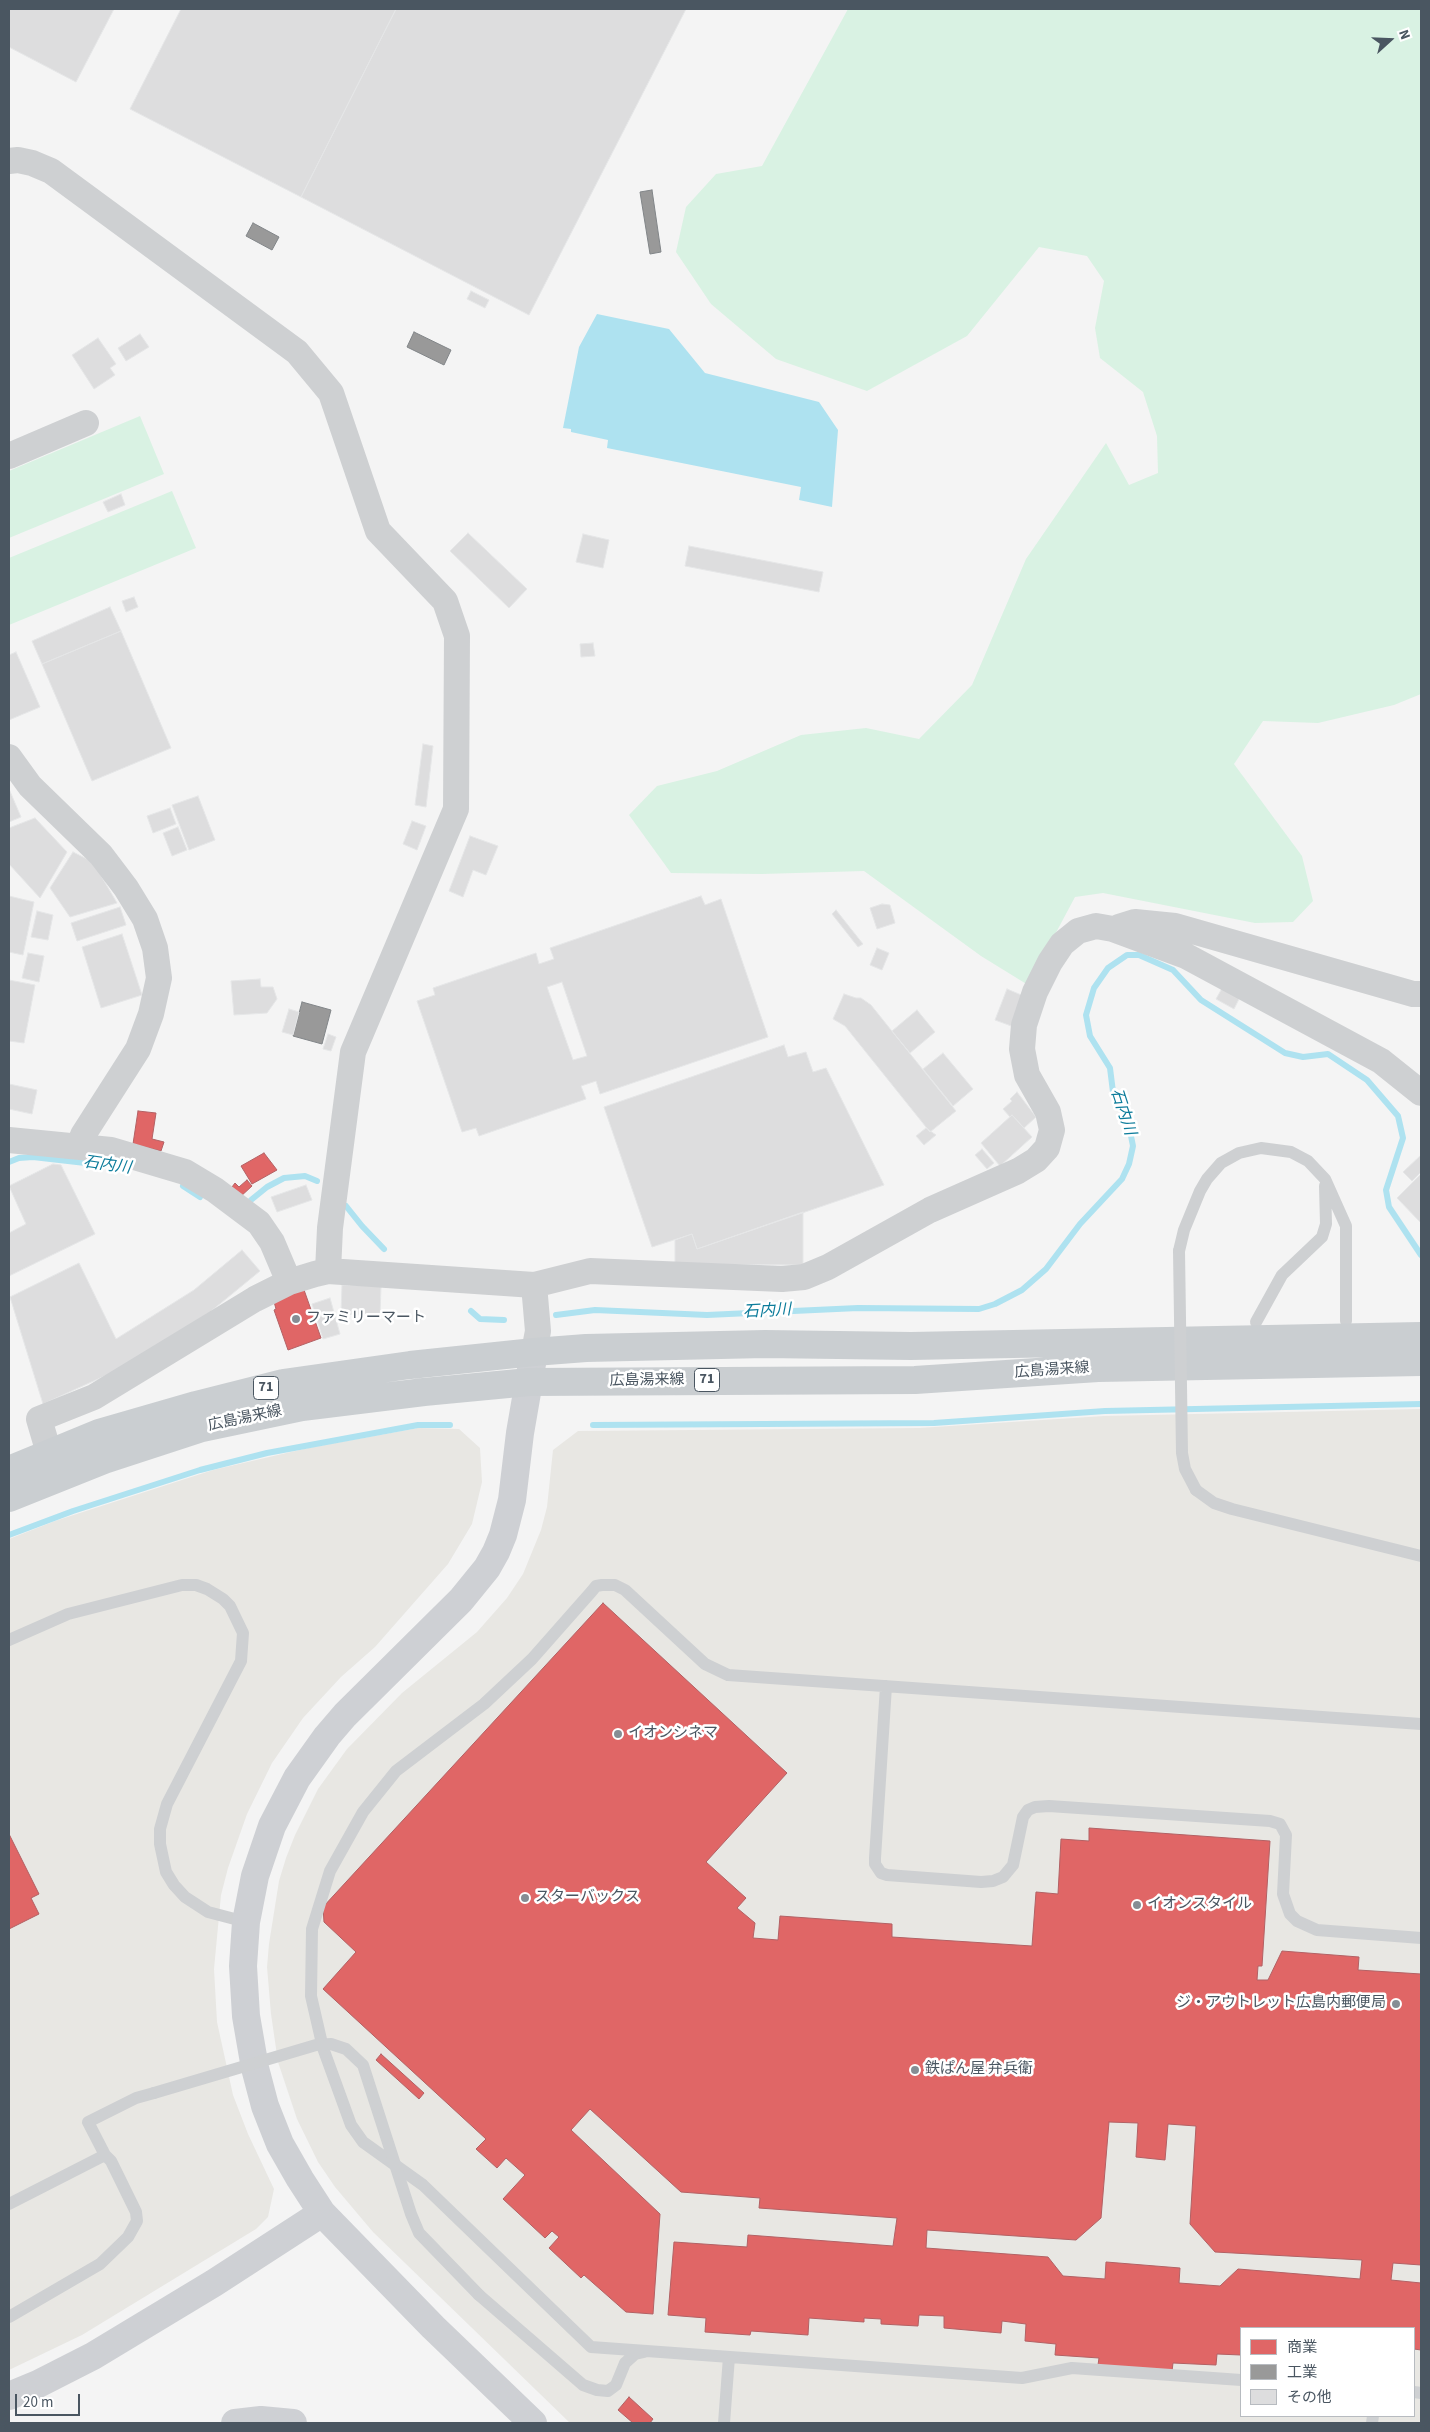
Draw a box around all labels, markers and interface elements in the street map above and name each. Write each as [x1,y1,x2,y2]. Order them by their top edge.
north arrow [1365,15,1415,65]
text: N [1393,27,1415,43]
water label: 石内川 [1105,1086,1139,1138]
water label: 石内川 [82,1153,132,1179]
water label: 石内川 [743,1301,791,1323]
place label: ファミリーマート [306,1310,426,1328]
marker: ファミリーマート [290,1313,302,1325]
street label: 広島湯来線 [1014,1359,1090,1383]
road number: 71 [694,1368,720,1392]
street label: 広島湯来線 [609,1371,685,1391]
road number: 71 [254,1376,278,1400]
street label: 広島湯来線 [206,1402,284,1436]
place label: イオンシネマ [628,1725,718,1743]
marker: イオンシネマ [612,1728,624,1740]
place label: スターバックス [535,1889,640,1907]
marker: スターバックス [519,1892,531,1904]
place label: イオンスタイル [1147,1896,1252,1914]
marker: イオンスタイル [1131,1899,1143,1911]
place label: ジ・アウトレット広島内郵便局 [1176,1995,1386,2013]
marker: ジ・アウトレット広島内郵便局 [1390,1998,1402,2010]
place label: 鉄ぱん屋 弁兵衛 [925,2061,1033,2079]
marker: 鉄ぱん屋 弁兵衛 [909,2064,921,2076]
legend [1240,2327,1415,2417]
text: 商業 [1287,2337,1317,2358]
text: 工業 [1287,2362,1317,2383]
scale bar [18,2384,82,2416]
text: その他 [1287,2387,1332,2408]
text: 20 m [23,2392,53,2413]

